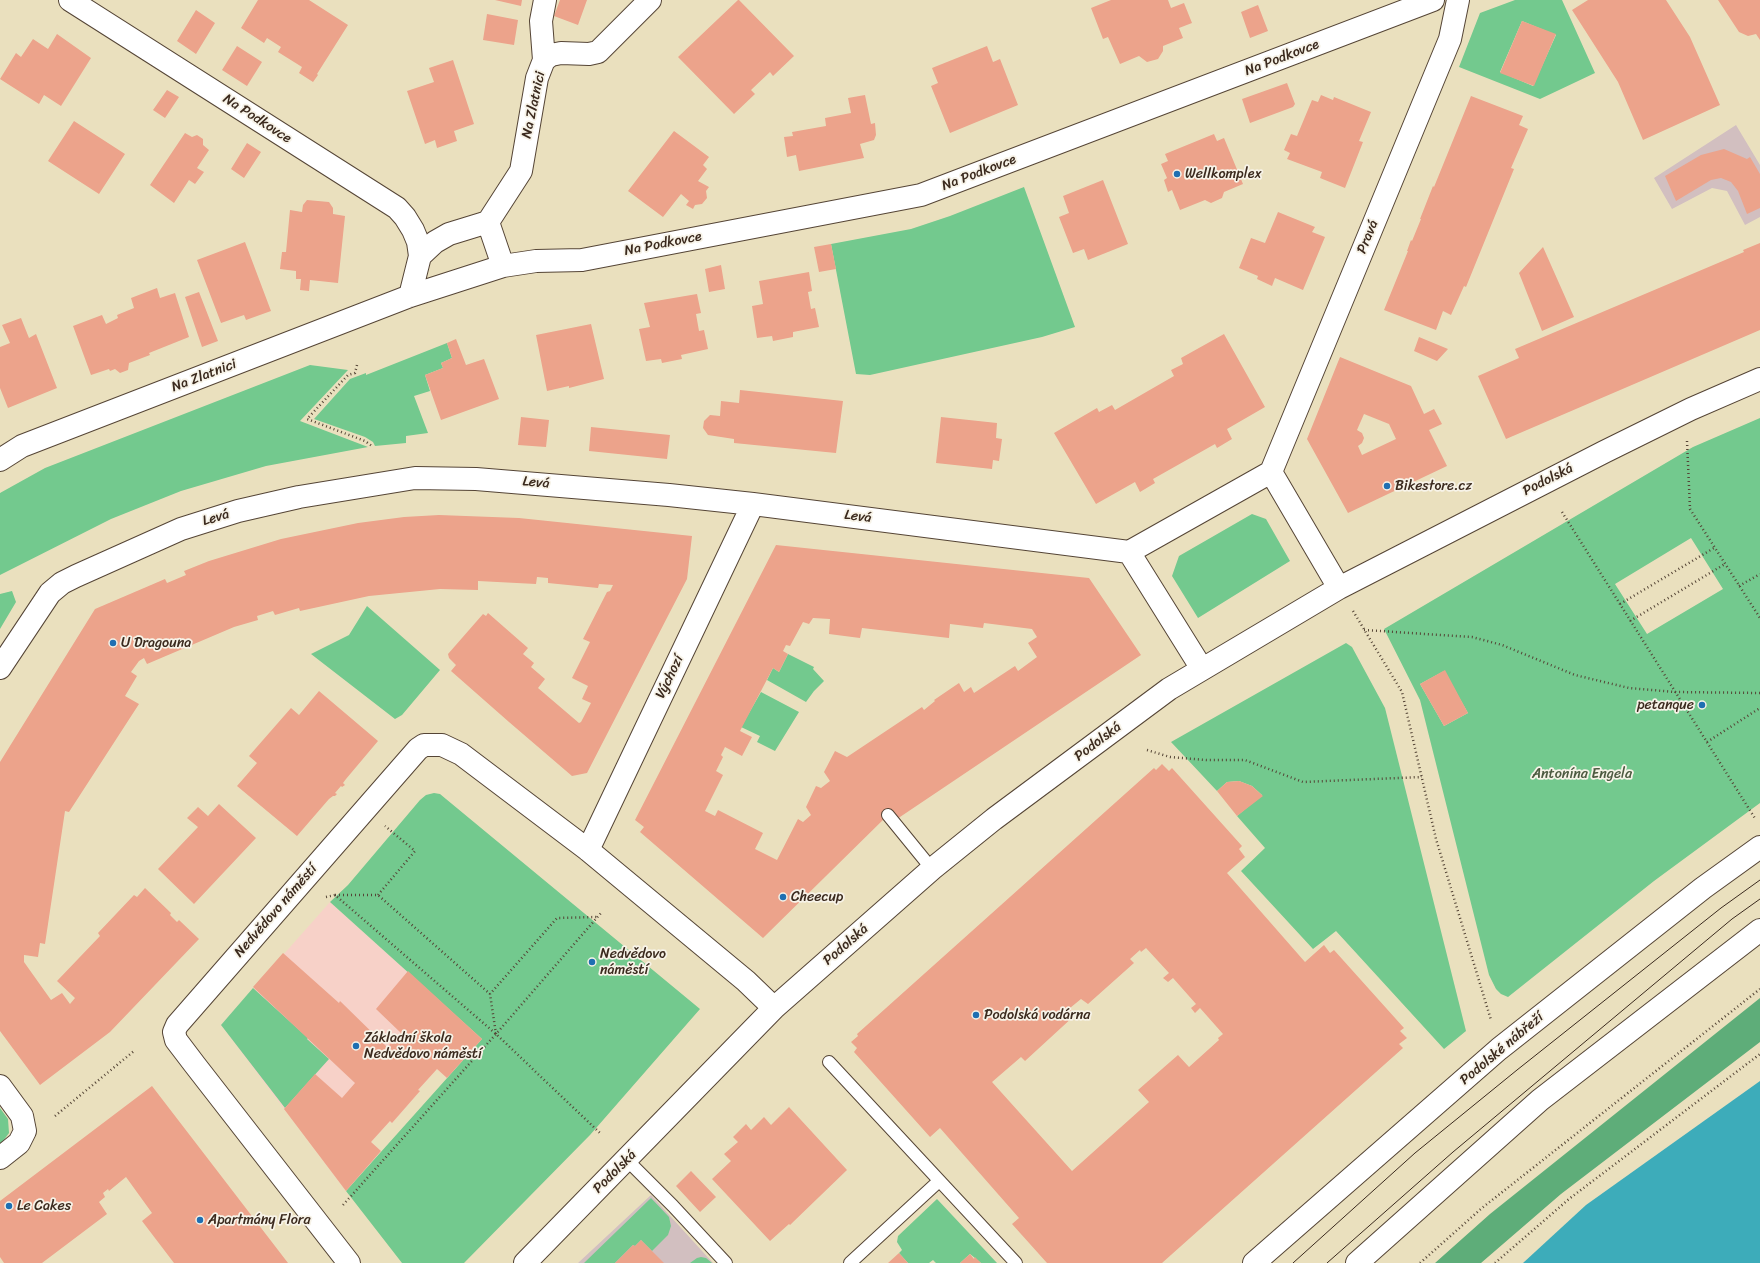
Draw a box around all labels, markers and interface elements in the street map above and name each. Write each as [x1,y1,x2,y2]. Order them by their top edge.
street label: Na Podkovce [1243,36,1321,80]
street label: Na Zlatnici [519,70,549,140]
street label: Na Podkovce [220,91,294,147]
street label: Na Podkovce [940,151,1018,195]
place label: Wellkomplex [1185,166,1262,182]
marker: Wellkomplex [1172,169,1182,179]
street label: Pravá [1354,218,1382,256]
street label: Na Podkovce [623,228,703,260]
street label: Na Zlatnici [169,356,239,396]
street label: Podolská [1520,460,1576,500]
street label: Levá [522,473,550,493]
place label: Bikestore.cz [1395,478,1472,494]
marker: Bikestore.cz [1382,481,1392,491]
street label: Levá [201,506,231,530]
street label: Levá [843,507,873,527]
place label: U Dragouna [121,635,191,651]
marker: U Dragouna [108,638,118,648]
street label: Výchozí [652,653,688,701]
place label: petanque [1637,697,1694,713]
marker: petanque [1697,700,1707,710]
street label: Podolská [1071,719,1125,765]
park label: Antonína Engela [1532,766,1632,782]
street label: Nedvědovo náměstí [231,861,321,961]
place label: Cheecup [791,889,843,905]
marker: Cheecup [778,892,788,902]
street label: Podolská [820,921,872,969]
place label: Nedvědovo náměstí [600,946,666,978]
marker: Nedvědovo náměstí [587,957,597,967]
place label: Podolská vodárna [984,1007,1090,1023]
street label: Podolské nábřeží [1457,1009,1547,1089]
marker: Podolská vodárna [971,1010,981,1020]
place label: Základní škola Nedvědovo náměstí [364,1030,482,1062]
marker: Základní škola Nedvědovo náměstí [351,1041,361,1051]
street label: Podolská [590,1147,640,1197]
place label: Le Cakes [17,1198,71,1214]
marker: Le Cakes [4,1201,14,1211]
place label: Apartmány Flora [208,1212,311,1228]
marker: Apartmány Flora [195,1215,205,1225]

